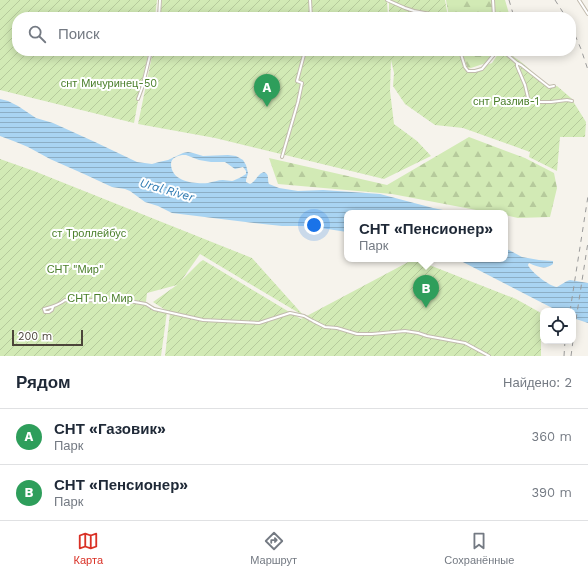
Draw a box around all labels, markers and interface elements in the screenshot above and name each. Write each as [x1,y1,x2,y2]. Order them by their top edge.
search box [12,12,576,56]
icon: search [26,23,48,45]
text: Поиск [58,25,100,43]
pin: A [254,74,280,107]
park label: снт Мичуринец-50 [61,77,157,90]
park label: снт Разлив-1 [473,95,539,108]
water label: Ural River [138,176,197,205]
popup [344,210,508,262]
your location [304,215,324,235]
text: СНТ «Пенсионер» [359,220,493,238]
park label: ст Троллейбус [52,227,127,240]
text: Парк [359,238,388,253]
park label: СНТ "Мир" [47,263,103,276]
pin: B [413,275,439,308]
park label: СНТ По Мир [67,292,133,305]
map controls [540,308,576,344]
button: locate [540,308,576,344]
scale bar [12,328,83,347]
text: 200 m [18,330,52,343]
text: Рядом [16,372,71,392]
text: Найдено: 2 [503,375,572,390]
text: СНТ «Газовик» [54,420,166,438]
text: A [25,429,33,444]
text: 360 m [532,429,572,444]
text: Парк [54,438,84,453]
text: СНТ «Пенсионер» [54,476,188,494]
text: B [25,485,33,500]
text: 390 m [531,485,572,500]
text: Парк [54,494,84,509]
tab: Карта [74,530,103,567]
tab: Маршрут [250,530,297,567]
tab: Сохранённые [444,530,514,567]

